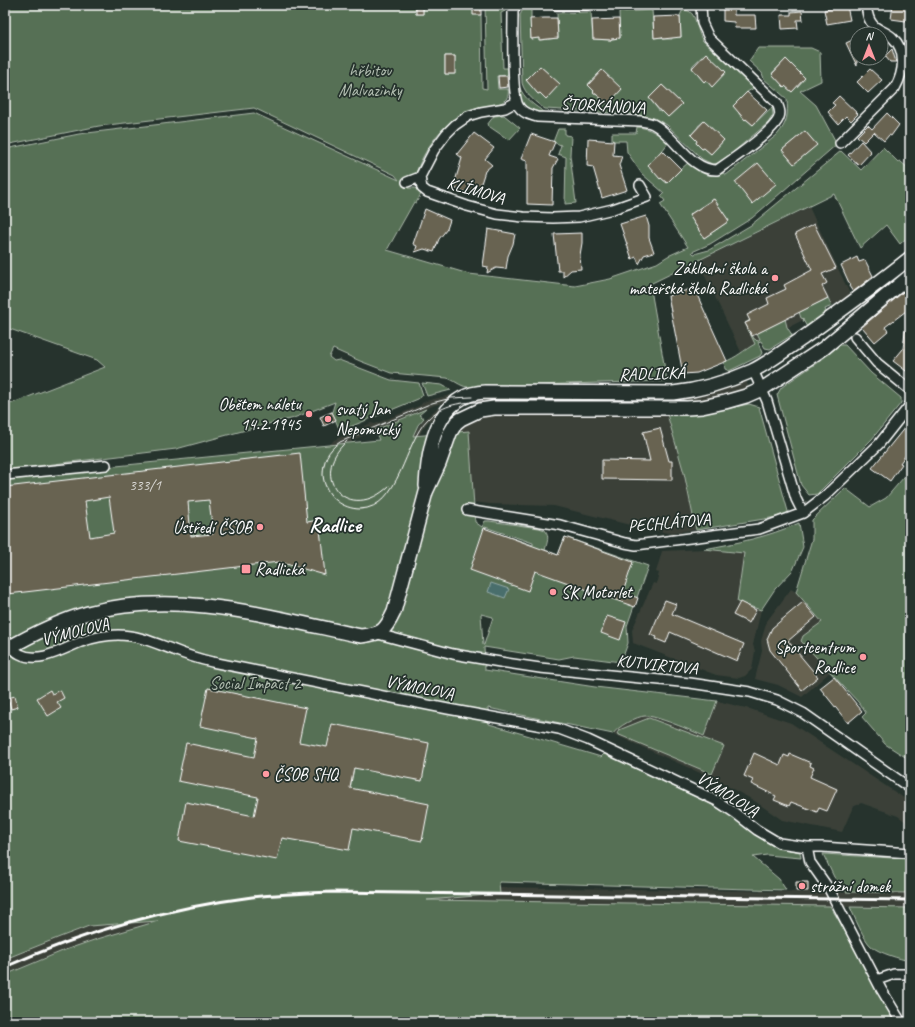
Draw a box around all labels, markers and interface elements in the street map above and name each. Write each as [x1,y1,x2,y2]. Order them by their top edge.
north arrow [849,26,889,66]
text: N [866,29,875,43]
park label: hřbitov Malvazinky [338,60,403,101]
street label: ŠTORKÁNOVA [560,92,646,118]
street label: KLÍMOVA [445,171,508,209]
place label: Základní škola a mateřská škola Radlická [629,258,769,299]
marker: Základní škola a mateřská škola Radlická [770,273,780,283]
street label: RADLICKÁ [619,361,688,385]
place label: Obětem náletu 14.2.1945 [219,394,303,435]
place label: svatý Jan Nepomucký [336,399,402,440]
marker: Obětem náletu 14.2.1945 [304,409,314,419]
marker: svatý Jan Nepomucký [323,414,333,424]
house number: 333/1 [129,476,162,495]
street label: PECHLÁTOVA [627,507,712,537]
district label: Radlice [309,512,363,538]
place label: Ústředí ČSOB [173,516,253,538]
marker: Ústředí ČSOB [255,522,265,532]
place label: Radlická [255,559,306,580]
marker: Radlická [240,563,252,575]
place label: SK Motorlet [561,582,634,603]
marker: SK Motorlet [548,587,558,597]
street label: VÝMOLOVA [39,612,111,650]
place label: Sportcentrum Radlice [775,637,857,678]
street label: KUTVIRTOVA [615,650,700,679]
marker: Sportcentrum Radlice [858,652,868,662]
street label: VÝMOLOVA [384,670,456,704]
park label: Social Impact 2 [210,673,302,694]
place label: ČSOB SHQ [274,764,339,785]
street label: VÝMOLOVA [693,766,763,822]
marker: ČSOB SHQ [261,769,271,779]
place label: strážní domek [810,876,892,897]
marker: strážní domek [797,881,807,891]

